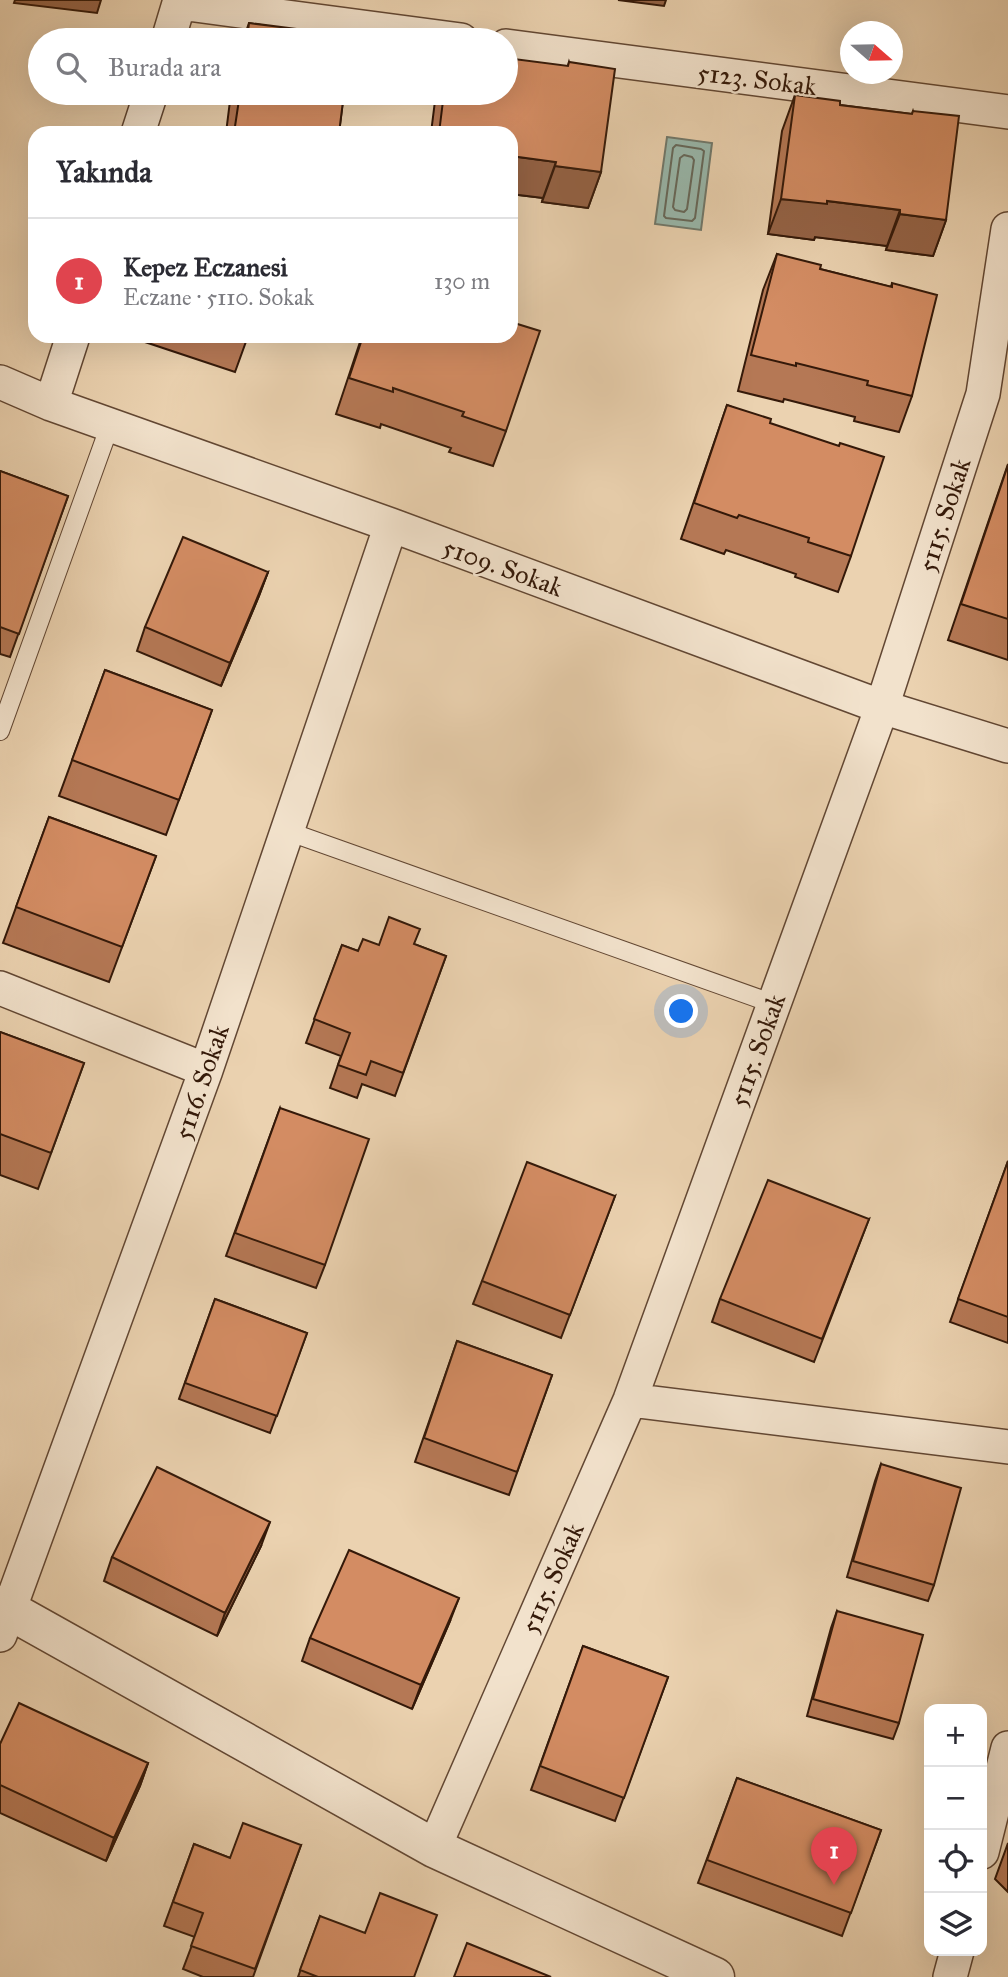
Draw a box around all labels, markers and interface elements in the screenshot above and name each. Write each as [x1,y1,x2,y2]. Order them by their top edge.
north arrow [840,21,903,84]
search box [28,28,518,105]
icon: search [52,48,90,86]
text: Burada ara [108,51,221,83]
street label: 5123. Sokak [696,56,819,102]
text: Yakında [56,154,152,190]
text: Kepez Eczanesi [123,251,288,283]
text: 1 [74,267,84,295]
text: 130 m [434,267,490,295]
text: Eczane · 5110. Sokak [123,283,314,311]
street label: 5115. Sokak [911,453,978,576]
street label: 5109. Sokak [439,530,568,604]
street label: 5115. Sokak [722,988,793,1111]
your location [664,994,698,1028]
street label: 5116. Sokak [166,1019,236,1144]
street label: 5115. Sokak [513,1517,591,1638]
map controls [924,1704,987,1956]
button: + [924,1704,987,1767]
button: − [924,1767,987,1830]
pin: 1 [811,1827,857,1885]
button: locate [924,1830,987,1893]
button: layers [924,1893,987,1956]

